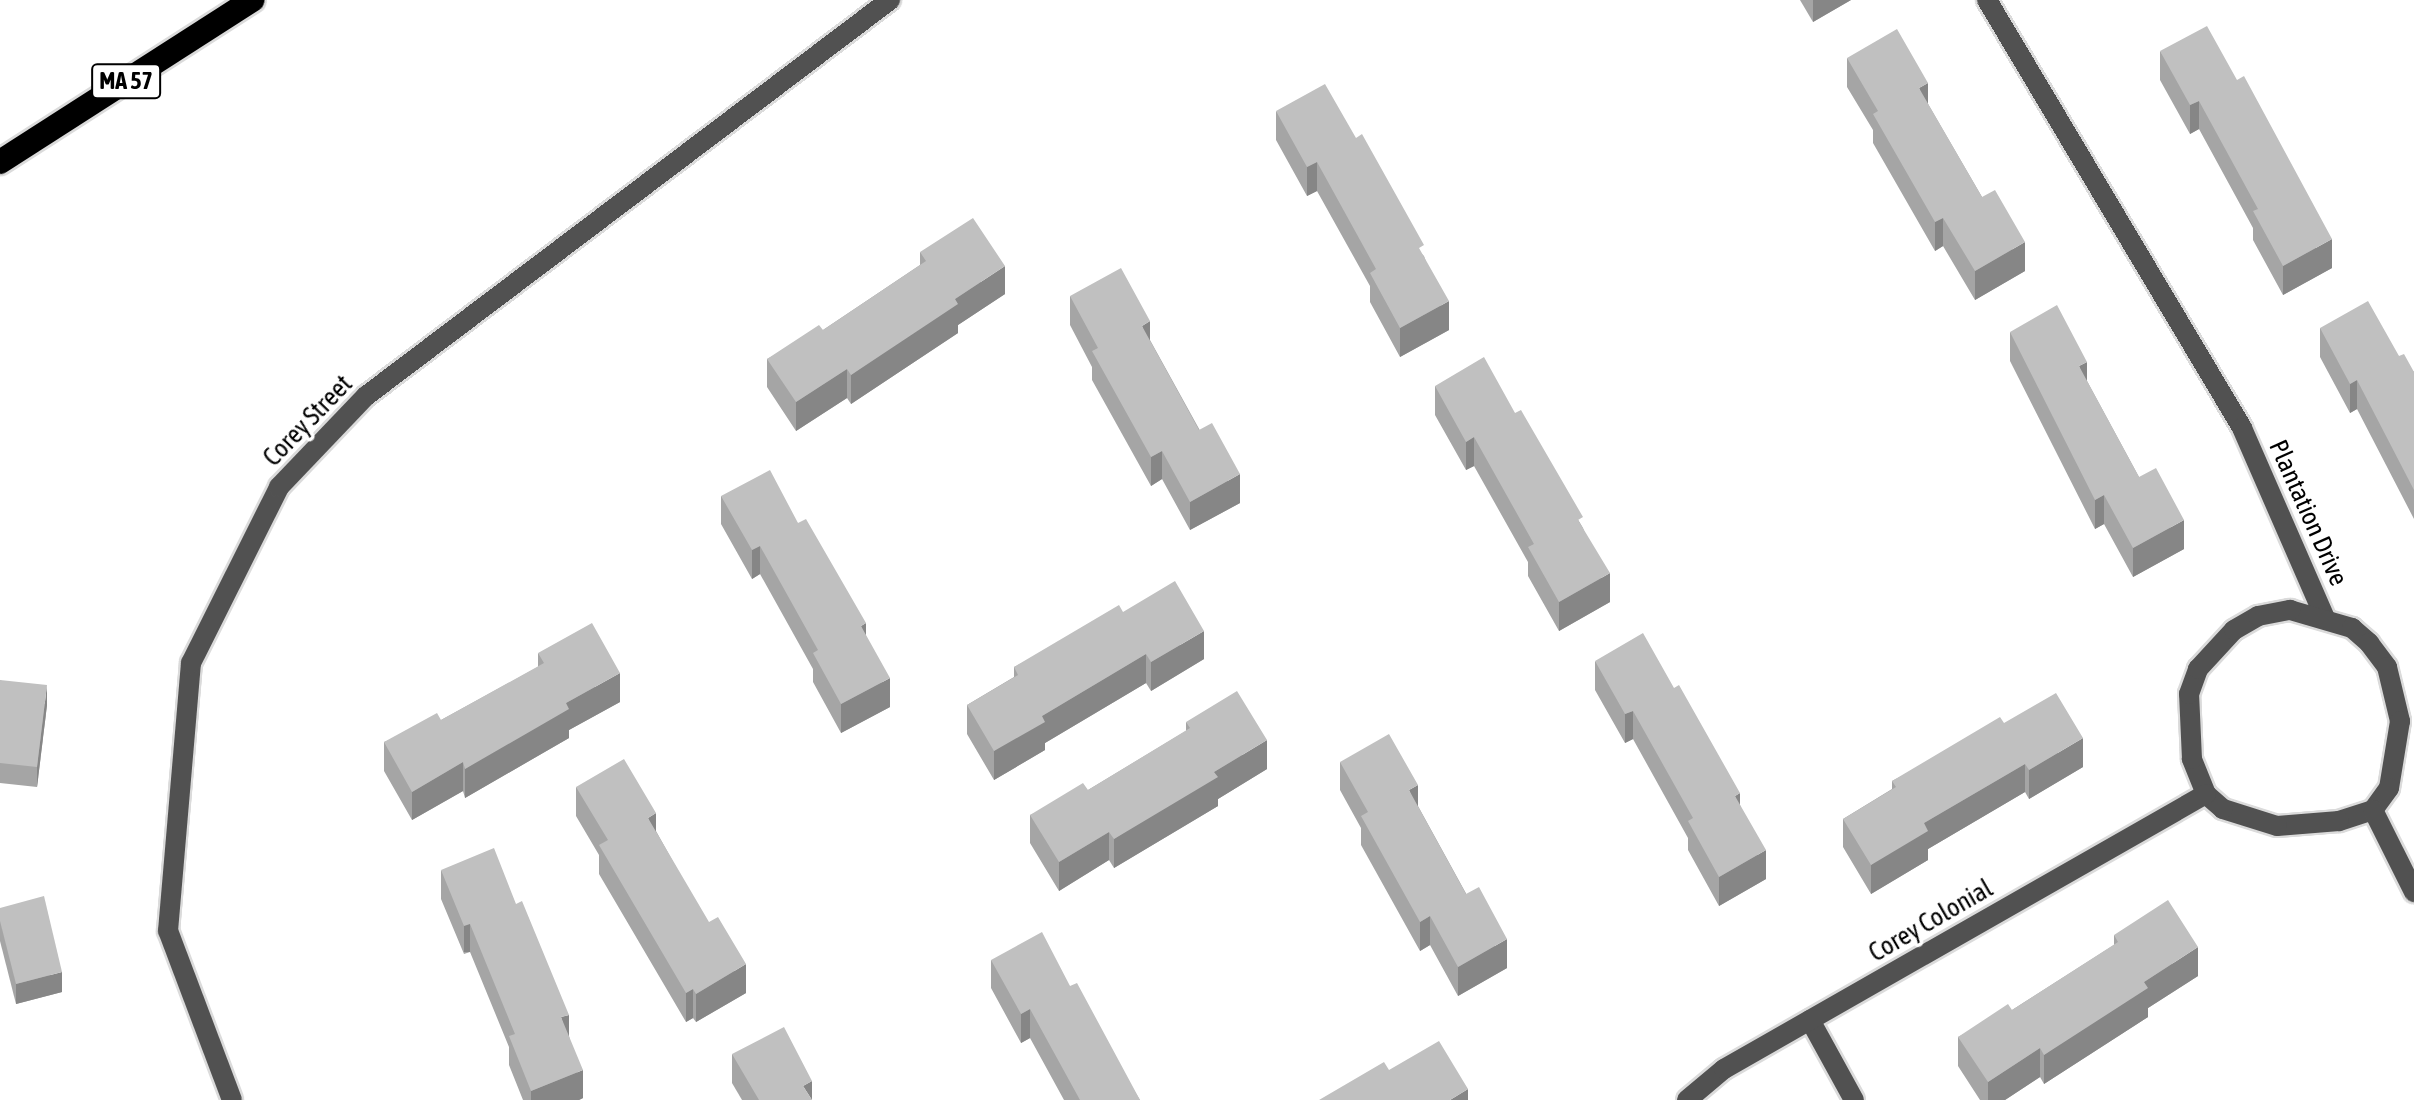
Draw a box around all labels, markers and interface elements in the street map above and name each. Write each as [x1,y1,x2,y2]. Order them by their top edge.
road number: MA 57 [90,61,162,101]
street label: Corey Street [257,369,359,473]
street label: Plantation Drive [2262,435,2354,591]
street label: Corey Colonial [1864,873,1998,969]

